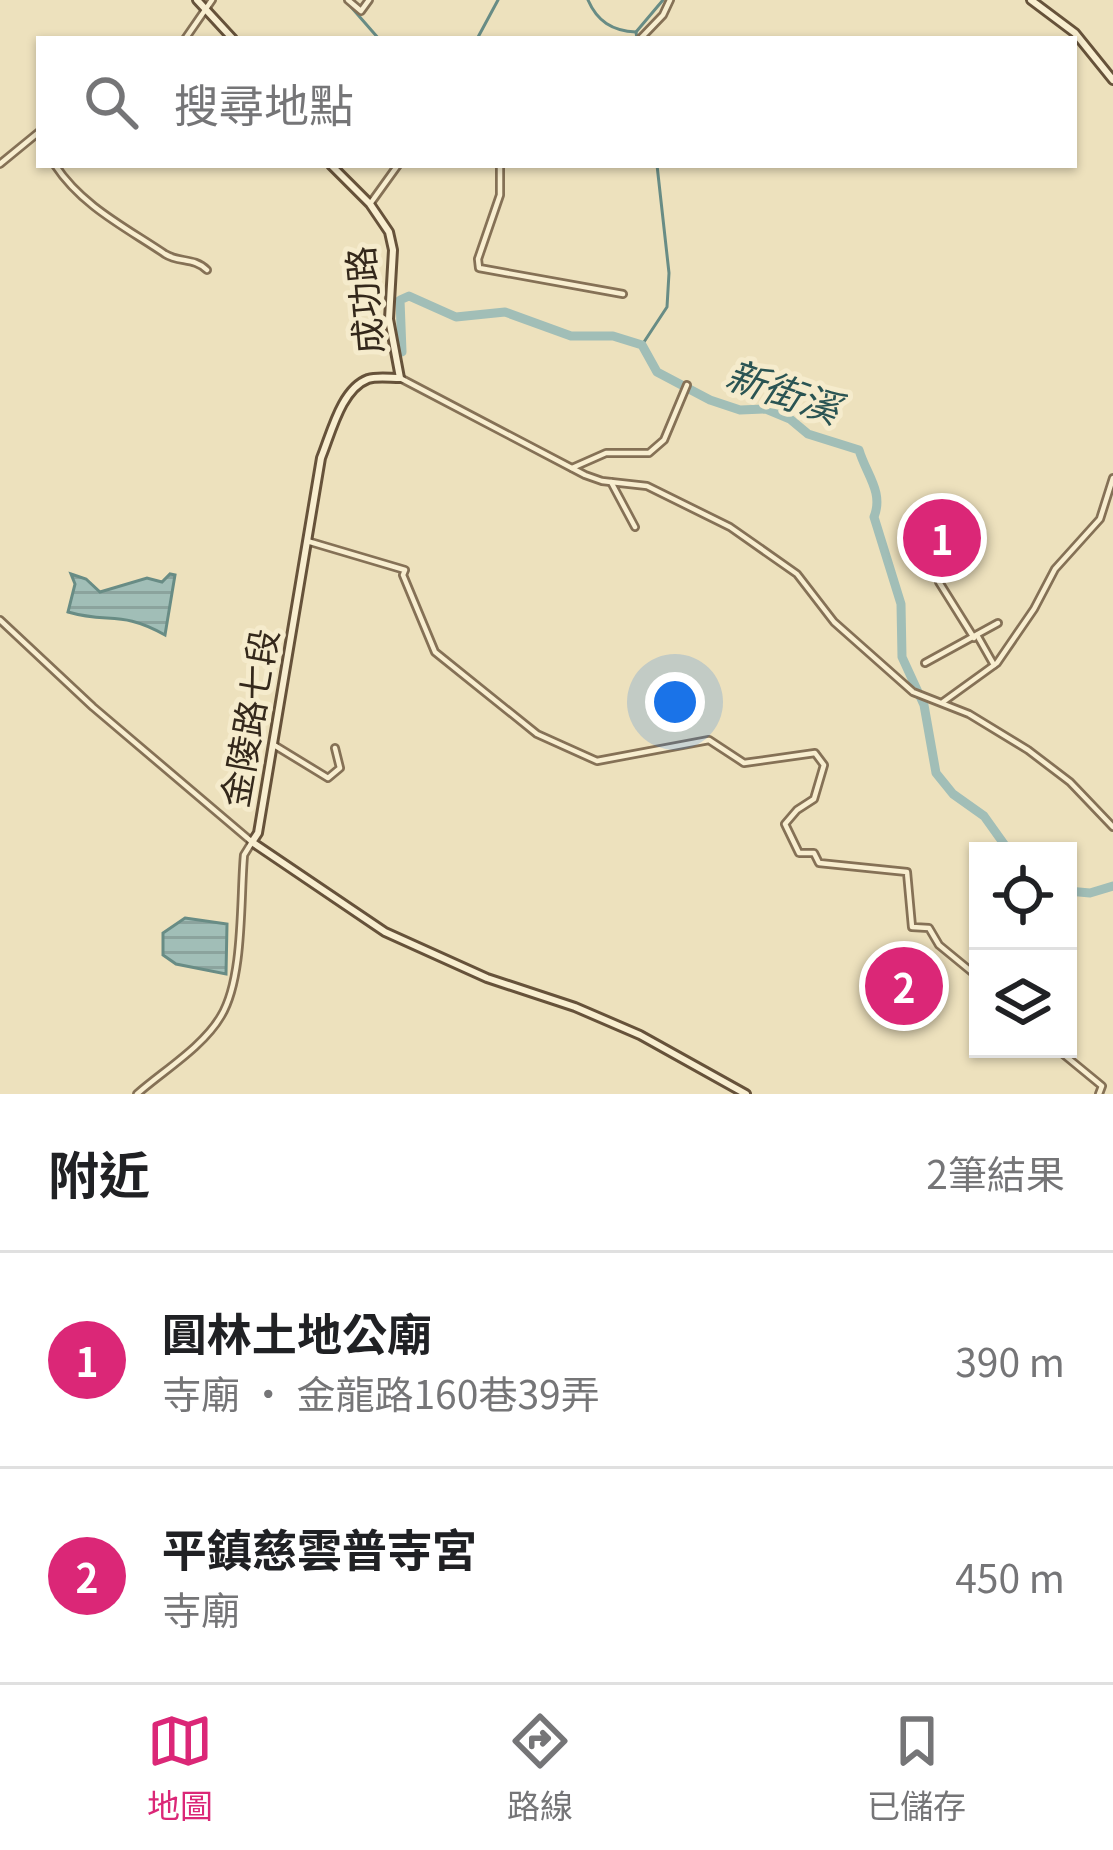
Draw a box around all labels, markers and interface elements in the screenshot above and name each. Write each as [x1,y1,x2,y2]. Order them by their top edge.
search box [36,36,1077,168]
icon: search [78,69,144,135]
text: 搜尋地點 [174,70,354,135]
street label: 成功路 [331,244,393,356]
water label: 新街溪 [720,344,853,436]
pin: 1 [903,493,981,583]
street label: 金陵路七段 [206,624,288,811]
your location [645,672,705,732]
map controls [969,842,1077,1058]
button: locate [969,842,1077,950]
pin: 2 [865,941,943,1031]
button: layers [969,950,1077,1058]
text: 附近 [48,1135,150,1209]
text: 2筆結果 [926,1144,1065,1200]
text: 圓林土地公廟 [162,1299,432,1364]
text: 1 [75,1332,99,1388]
text: 390 m [955,1332,1065,1388]
text: 寺廟 · 金龍路160巷39弄 [162,1364,600,1420]
text: 平鎮慈雲普寺宮 [162,1515,477,1580]
text: 2 [75,1548,99,1604]
text: 450 m [955,1548,1065,1604]
text: 寺廟 [162,1580,240,1636]
tab: 地圖 [147,1708,213,1828]
tab: 路線 [507,1708,573,1828]
tab: 已儲存 [867,1708,966,1828]

